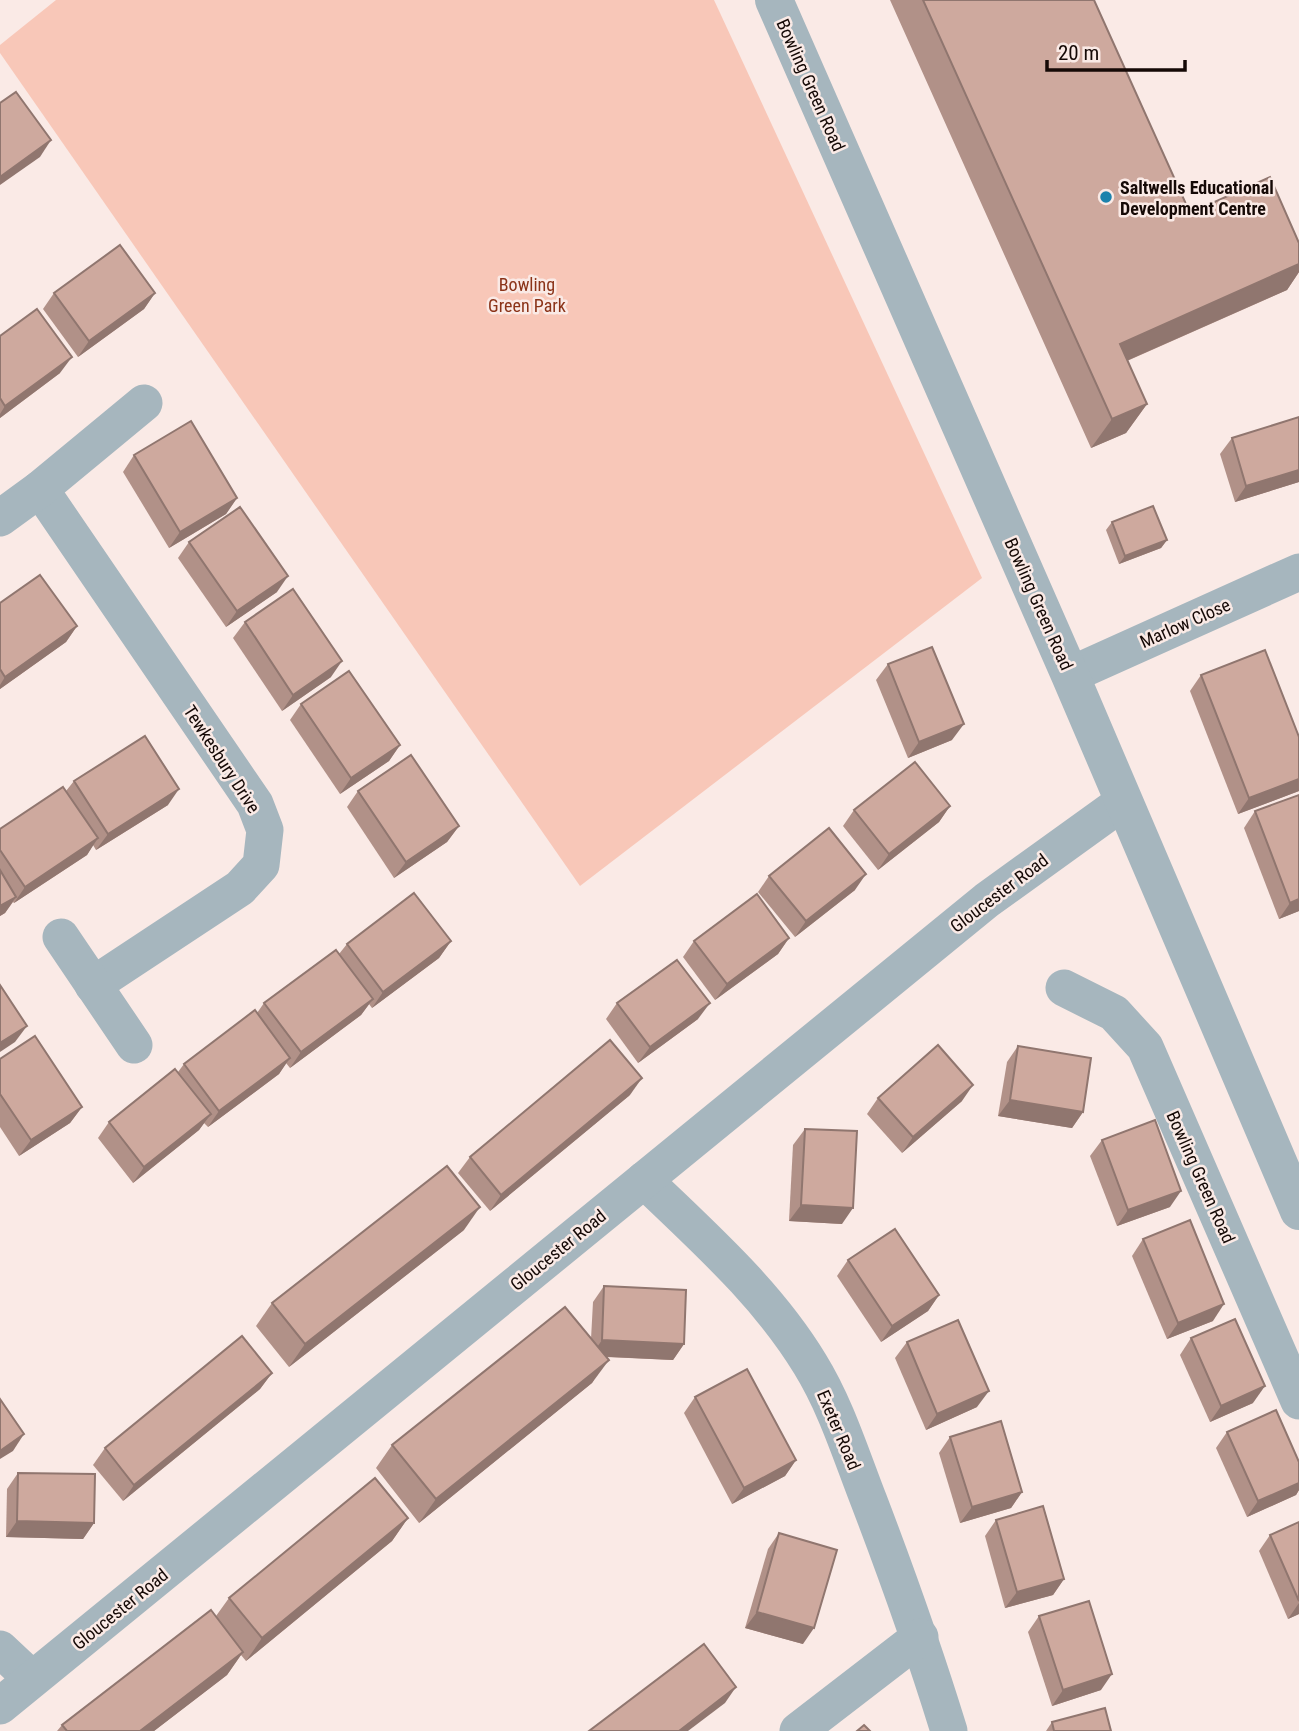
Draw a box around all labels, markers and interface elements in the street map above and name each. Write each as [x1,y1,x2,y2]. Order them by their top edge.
street label: Bowling Green Road [772,16,850,154]
scale bar [1047,28,1185,72]
text: 20 m [1058,41,1099,65]
place label: Saltwells Educational Development Centre [1120,177,1274,219]
marker: Saltwells Educational Development Centre [1098,189,1114,205]
park label: Bowling Green Park [488,274,566,316]
street label: Bowling Green Road [1000,535,1078,673]
street label: Marlow Close [1137,594,1233,652]
street label: Tewkesbury Drive [179,701,265,817]
street label: Gloucester Road [946,849,1052,937]
street label: Bowling Green Road [1162,1108,1240,1246]
street label: Gloucester Road [506,1205,610,1295]
street label: Exeter Road [813,1387,865,1473]
street label: Gloucester Road [68,1564,172,1654]

